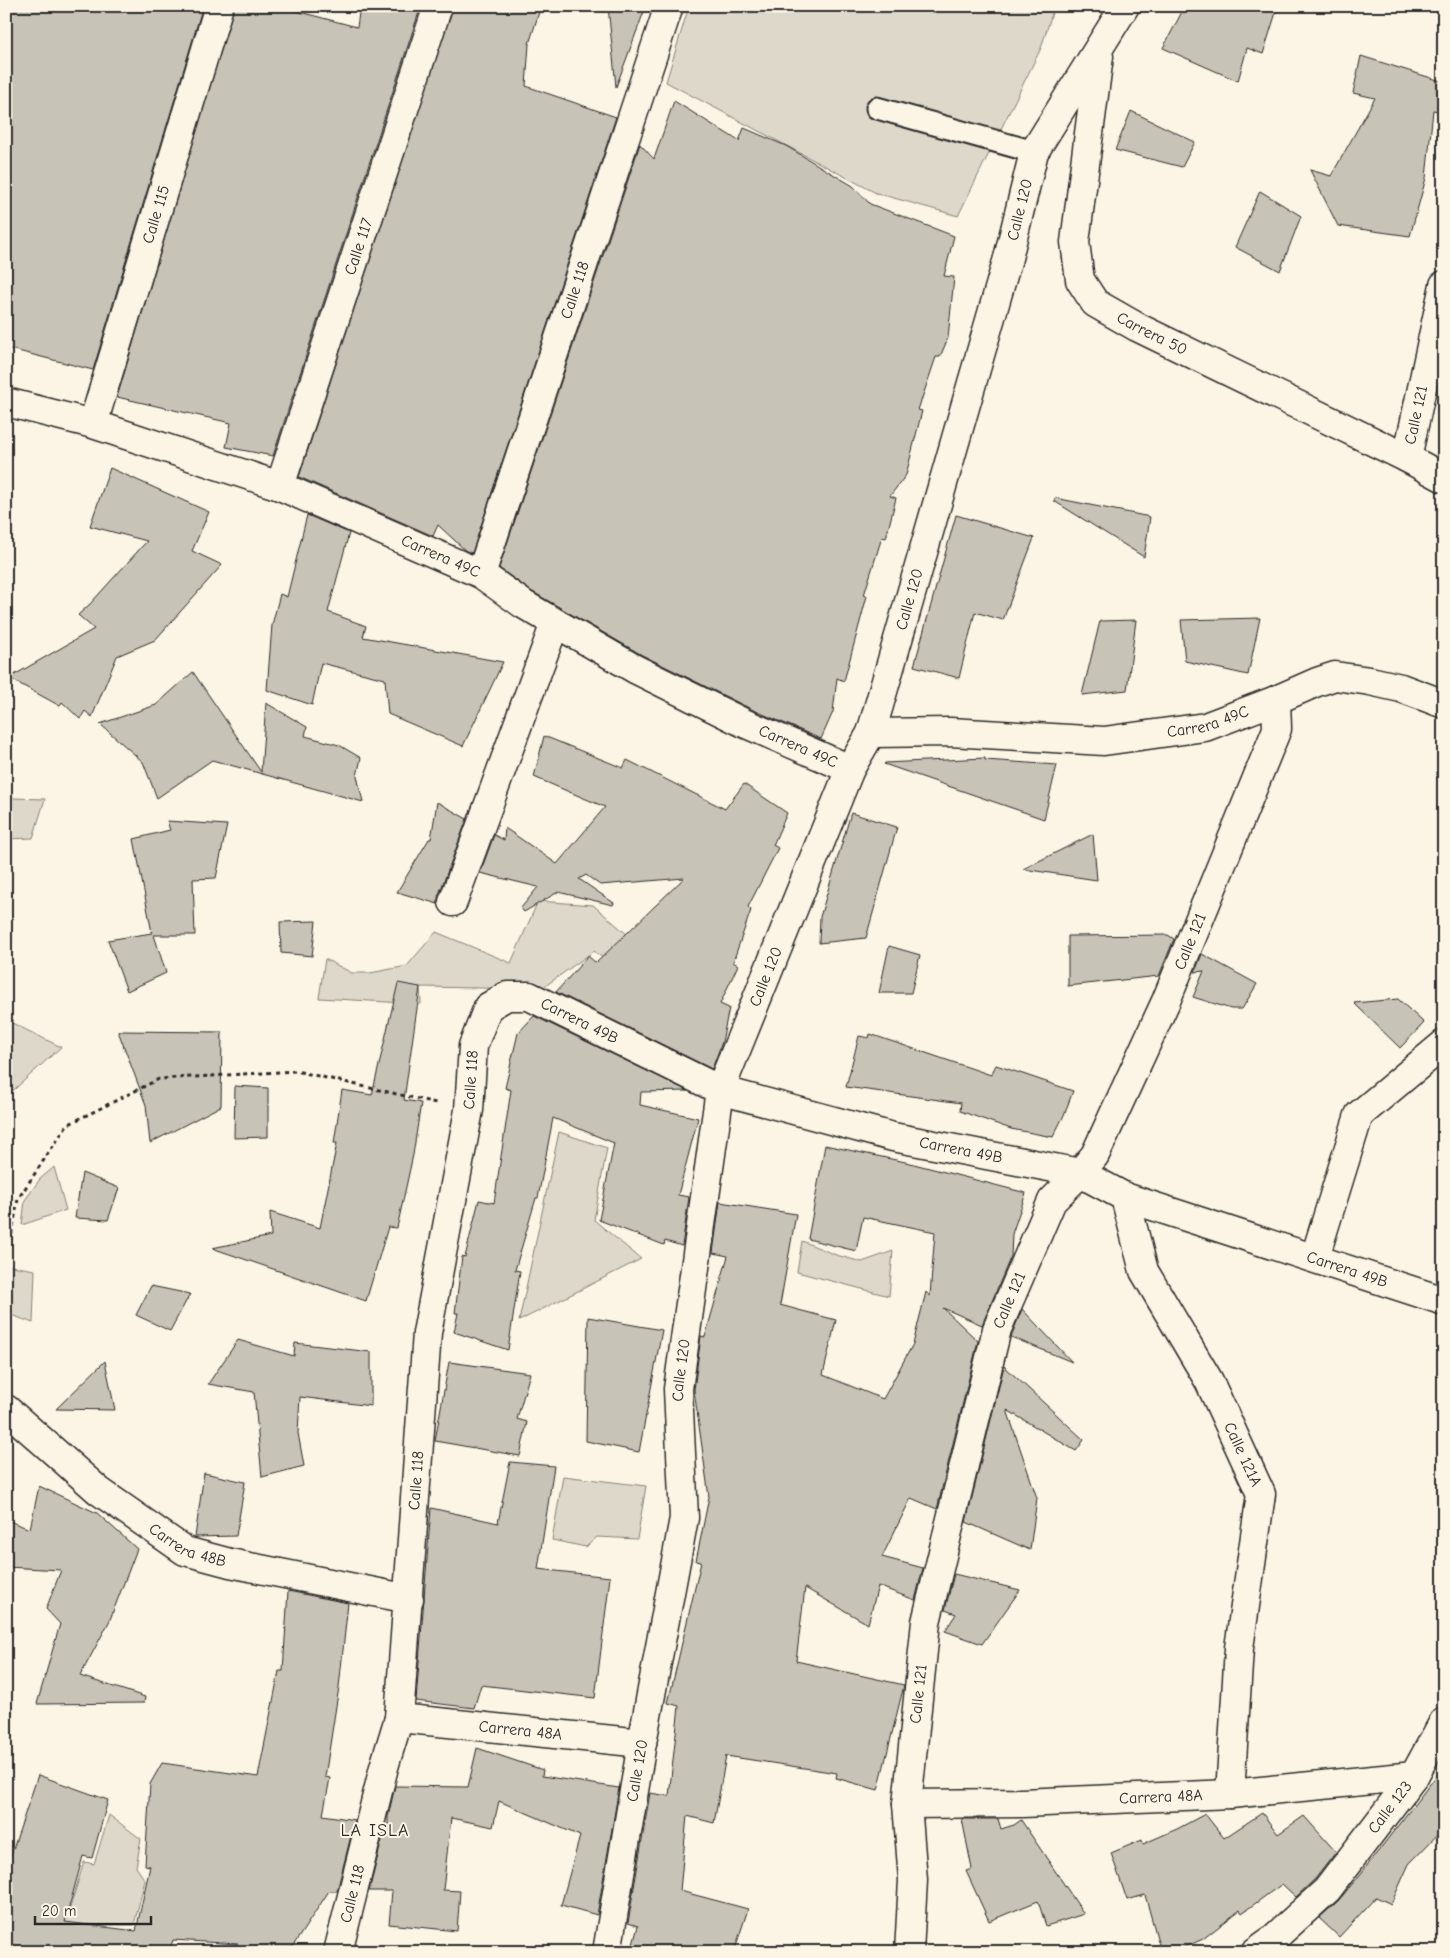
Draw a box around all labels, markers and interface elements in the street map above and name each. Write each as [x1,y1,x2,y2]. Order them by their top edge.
street label: Calle 120 [1004,177,1036,242]
street label: Calle 115 [139,183,173,246]
street label: Calle 117 [341,216,377,277]
street label: Calle 118 [557,259,593,321]
street label: Carrera 50 [1113,308,1190,359]
street label: Calle 121 [1401,384,1431,446]
street label: Carrera 49C [398,531,483,582]
street label: Calle 120 [892,567,927,632]
street label: Carrera 49C [1166,702,1251,741]
street label: Carrera 49C [756,721,841,772]
street label: Calle 121 [1171,911,1210,972]
street label: Calle 120 [746,944,786,1009]
street label: Carrera 49B [538,994,621,1048]
street label: Calle 118 [460,1050,482,1110]
street label: Carrera 49B [918,1133,1004,1167]
street label: Carrera 49B [1304,1248,1390,1291]
street label: Calle 121 [989,1269,1029,1331]
street label: Calle 120 [669,1338,694,1402]
street label: Calle 121A [1220,1419,1265,1489]
street label: Calle 118 [405,1450,427,1511]
street label: Carrera 48B [145,1520,228,1571]
street label: Calle 121 [906,1663,931,1725]
street label: Carrera 48A [478,1717,563,1744]
street label: Calle 120 [623,1738,651,1803]
street label: Calle 123 [1364,1778,1416,1837]
street label: Carrera 48A [1119,1786,1203,1808]
district label: LA ISLA [341,1820,409,1841]
street label: Calle 118 [337,1863,368,1925]
scale bar [35,1893,151,1925]
text: 20 m [42,1902,76,1920]

